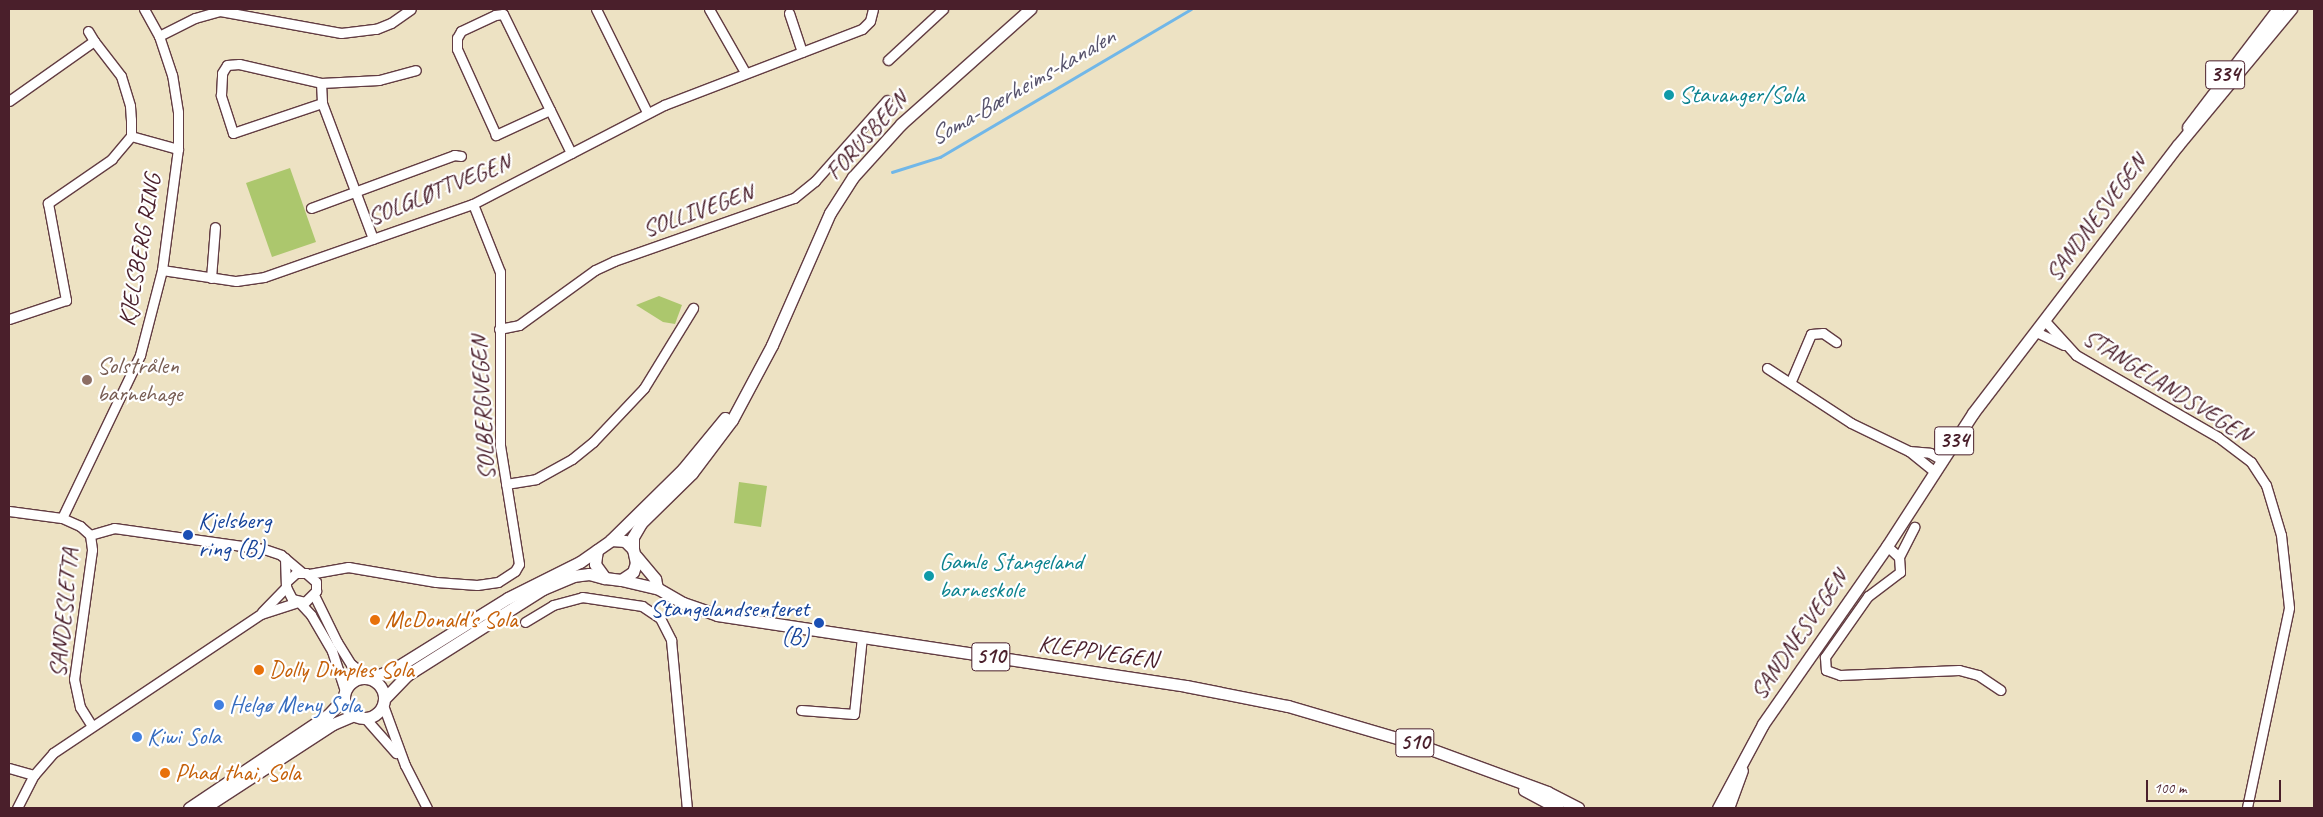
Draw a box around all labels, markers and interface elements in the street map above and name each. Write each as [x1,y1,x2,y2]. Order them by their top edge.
water label: Soma-Bærheims-kanalen [924,22,1120,152]
road number: 334 [2205,56,2245,94]
place label: Stavanger/Sola [1679,81,1804,109]
street label: FORUSBEEN [820,86,914,186]
marker: Stavanger/Sola [1663,89,1675,101]
street label: SOLGLØTTVEGEN [363,148,515,232]
street label: SANDNESVEGEN [2039,149,2153,287]
street label: KJELSBERG RING [112,171,168,329]
street label: SOLLIVEGEN [639,179,757,243]
street label: STANGELANDSVEGEN [2078,323,2256,449]
street label: SOLBERGVEGEN [465,335,501,481]
place label: Solstrålen barnehage [97,352,182,408]
marker: Solstrålen barnehage [81,374,93,386]
road number: 334 [1934,422,1974,461]
place label: Kjelsberg ring (B) [198,507,271,563]
marker: Kjelsberg ring (B) [182,529,194,541]
street label: SANDESLETTA [43,547,85,679]
place label: Gamle Stangeland barneskole [939,548,1084,604]
street label: SANDNESVEGEN [1744,565,1854,705]
marker: Gamle Stangeland barneskole [923,570,935,582]
place label: Stangelandsenteret (B) [650,595,809,651]
place label: McDonald's Sola [385,606,517,634]
marker: McDonald's Sola [369,614,381,626]
marker: Stangelandsenteret (B) [813,617,825,629]
street label: KLEPPVEGEN [1037,629,1159,675]
road number: 510 [971,638,1011,676]
place label: Dolly Dimples Sola [269,656,414,684]
marker: Dolly Dimples Sola [253,664,265,676]
place label: Helgø Meny Sola [229,691,361,719]
marker: Helgø Meny Sola [213,699,225,711]
place label: Kiwi Sola [147,723,220,751]
road number: 510 [1395,724,1435,762]
marker: Kiwi Sola [131,731,143,743]
place label: Phad thai, Sola [175,759,301,787]
marker: Phad thai, Sola [159,767,171,779]
scale bar [2148,770,2283,802]
text: 100 m [2154,779,2186,798]

